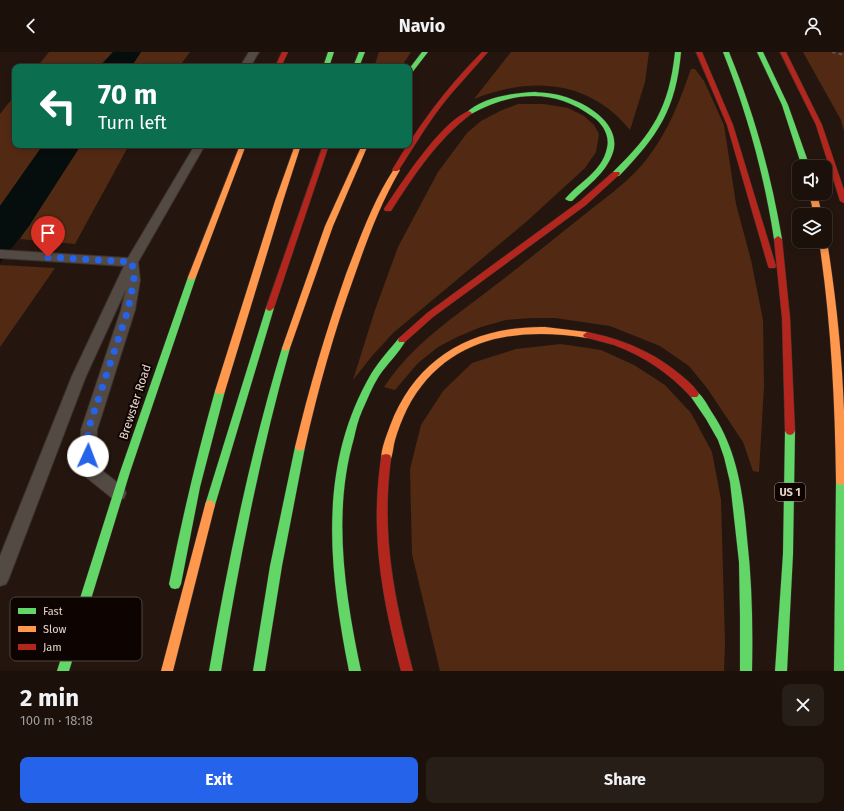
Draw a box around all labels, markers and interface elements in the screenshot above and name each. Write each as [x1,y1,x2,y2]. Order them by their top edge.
icon: back [20,15,42,37]
text: Navio [399,15,445,37]
icon: person [802,15,824,37]
text: 70 m [98,78,157,111]
icon: left [32,80,84,132]
text: Turn left [98,112,167,134]
map controls [792,160,832,248]
button: sound [792,160,832,200]
button: layers [792,208,832,248]
pin [31,216,65,257]
icon: arrive [37,222,59,244]
street label: Brewster Road [116,363,154,441]
position arrow [67,435,109,477]
road number: US 1 [775,483,805,501]
legend [10,597,142,661]
text: Fast [43,605,63,618]
text: Slow [43,623,67,636]
text: Jam [43,641,62,654]
text: 2 min [20,684,79,712]
button: close [782,684,824,726]
text: 100 m · 18:18 [20,713,93,728]
button: Exit [20,757,418,803]
button: Share [426,757,824,803]

